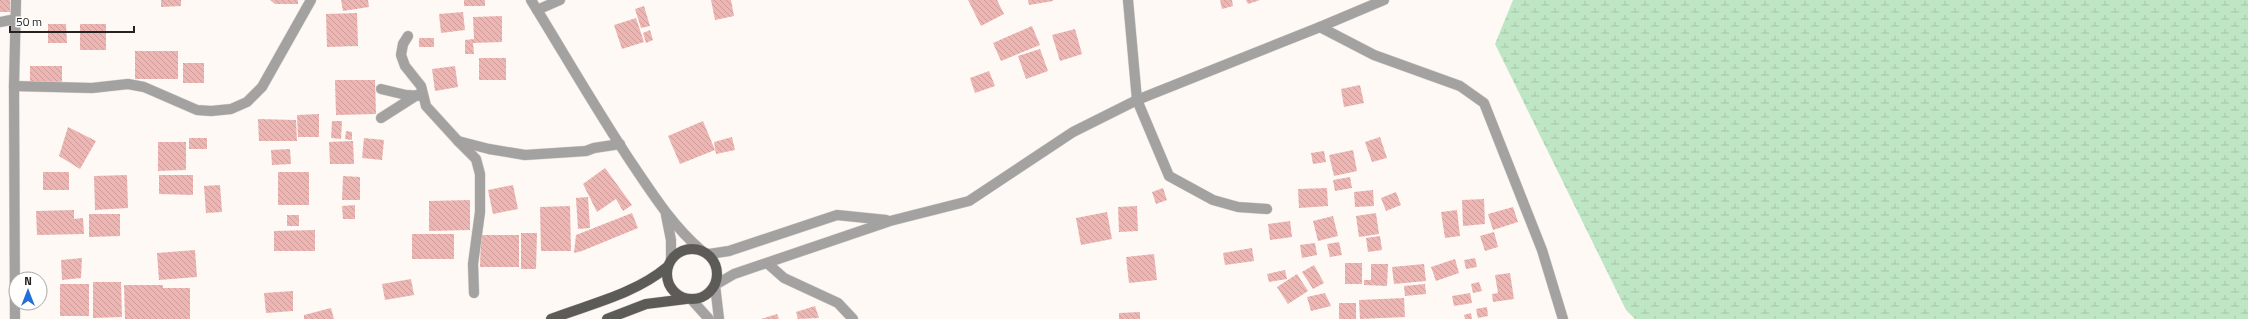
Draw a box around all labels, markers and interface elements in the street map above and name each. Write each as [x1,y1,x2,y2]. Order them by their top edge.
scale bar [10,8,134,34]
text: 50 m [16,12,42,31]
north arrow [8,271,48,311]
text: N [24,273,32,289]

